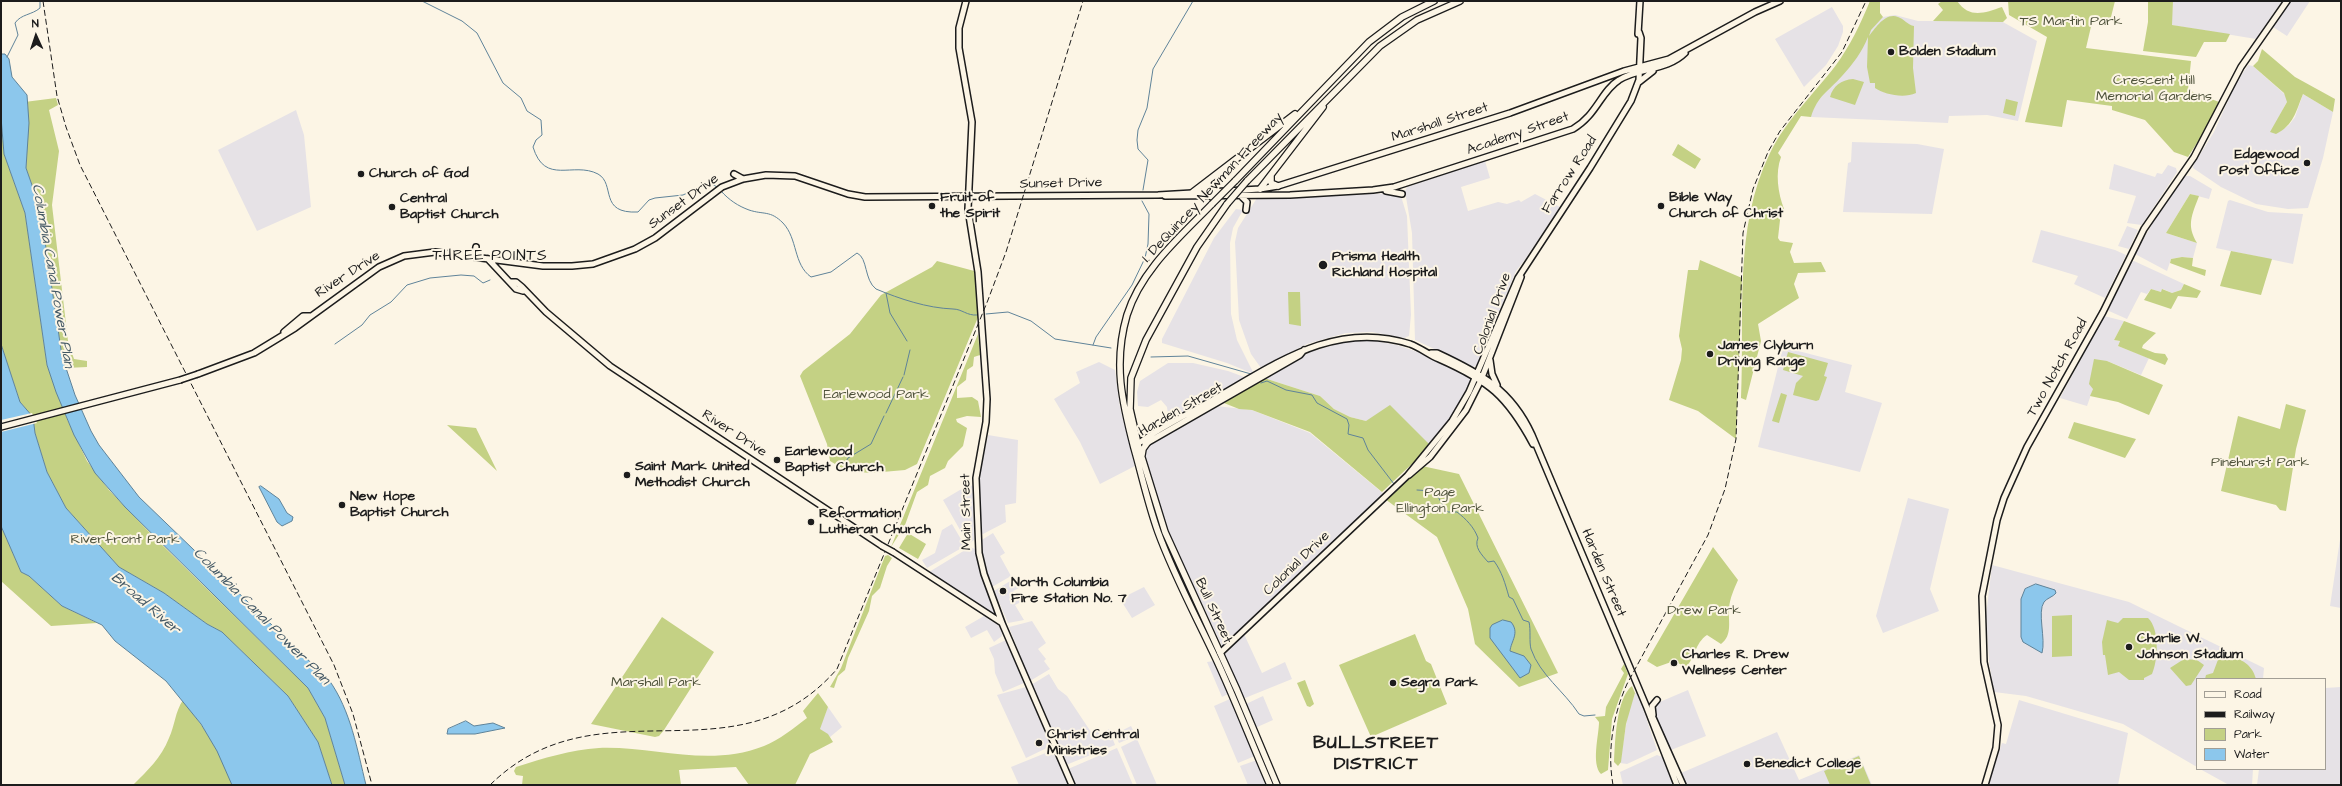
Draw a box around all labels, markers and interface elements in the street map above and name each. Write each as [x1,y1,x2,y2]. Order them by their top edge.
park label: TS Martin Park [2020,14,2122,30]
north arrow [16,16,56,56]
text: N [32,16,39,31]
place label: Bolden Stadium [1899,44,1995,60]
marker: Bolden Stadium [1886,47,1896,57]
park label: Crescent Hill Memorial Gardens [2096,73,2212,106]
street label: Marshall Street [1390,99,1490,147]
street label: I. DeQuincey Newman Freeway [1139,109,1287,267]
street label: Academy Street [1465,109,1571,159]
street label: Farrow Road [1539,133,1601,217]
place label: Edgewood Post Office [2219,147,2299,180]
marker: Edgewood Post Office [2302,158,2312,168]
place label: Church of God [369,166,469,182]
marker: Church of God [356,169,366,179]
street label: Sunset Drive [646,171,722,233]
street label: Sunset Drive [1019,175,1103,193]
water label: Columbia Canal Power Plan [27,183,77,369]
place label: Fruit of the Spirit [940,190,1000,222]
place label: Bible Way Church of Christ [1669,190,1783,222]
place label: Central Baptist Church [400,191,498,224]
marker: Fruit of the Spirit [927,201,937,211]
marker: Bible Way Church of Christ [1656,201,1666,211]
marker: Central Baptist Church [387,202,397,212]
street label: River Drive [312,248,384,302]
district label: THREE POINTS [432,248,548,266]
place label: Prisma Health Richland Hospital [1332,249,1437,282]
marker: Prisma Health Richland Hospital [1317,259,1329,271]
street label: Colonial Drive [1470,271,1516,357]
street label: Two Notch Road [2024,316,2092,420]
place label: James Clyburn Driving Range [1718,338,1813,370]
marker: James Clyburn Driving Range [1705,349,1715,359]
street label: Harden Street [1136,379,1226,441]
park label: Earlewood Park [823,387,929,403]
street label: River Drive [698,407,770,461]
place label: Earlewood Baptist Church [785,444,883,476]
marker: Earlewood Baptist Church [772,455,782,465]
park label: Pinehurst Park [2211,455,2309,471]
place label: Saint Mark United Methodist Church [635,459,750,492]
marker: Saint Mark United Methodist Church [622,470,632,480]
street label: Main Street [958,474,976,550]
park label: Page Ellington Park [1396,485,1484,518]
place label: New Hope Baptist Church [350,489,448,522]
marker: New Hope Baptist Church [337,500,347,510]
place label: Reformation Lutheran Church [819,506,931,538]
marker: Reformation Lutheran Church [806,517,816,527]
street label: Harden Street [1577,527,1629,619]
street label: Colonial Drive [1260,528,1334,600]
park label: Riverfront Park [70,532,180,548]
water label: Columbia Canal Power Plan [189,545,333,689]
water label: Broad River [107,569,183,639]
place label: North Columbia Fire Station No. 7 [1011,575,1127,608]
street label: Bull Street [1191,576,1235,646]
marker: North Columbia Fire Station No. 7 [998,586,1008,596]
park label: Drew Park [1667,603,1741,619]
place label: Charlie W. Johnson Stadium [2137,631,2243,664]
marker: Charlie W. Johnson Stadium [2124,642,2134,652]
place label: Charles R. Drew Wellness Center [1682,647,1789,680]
marker: Charles R. Drew Wellness Center [1669,658,1679,668]
park label: Marshall Park [611,675,701,691]
place label: Segra Park [1401,675,1478,691]
marker: Segra Park [1388,678,1398,688]
legend [2196,678,2326,770]
text: Road [2234,686,2262,703]
text: Railway [2234,706,2275,723]
text: Park [2234,726,2262,743]
place label: Christ Central Ministries [1047,727,1139,760]
district label: BULLSTREET DISTRICT [1313,733,1439,776]
marker: Christ Central Ministries [1034,738,1044,748]
text: Water [2234,746,2269,763]
place label: Benedict College [1755,756,1861,772]
marker: Benedict College [1742,759,1752,769]

